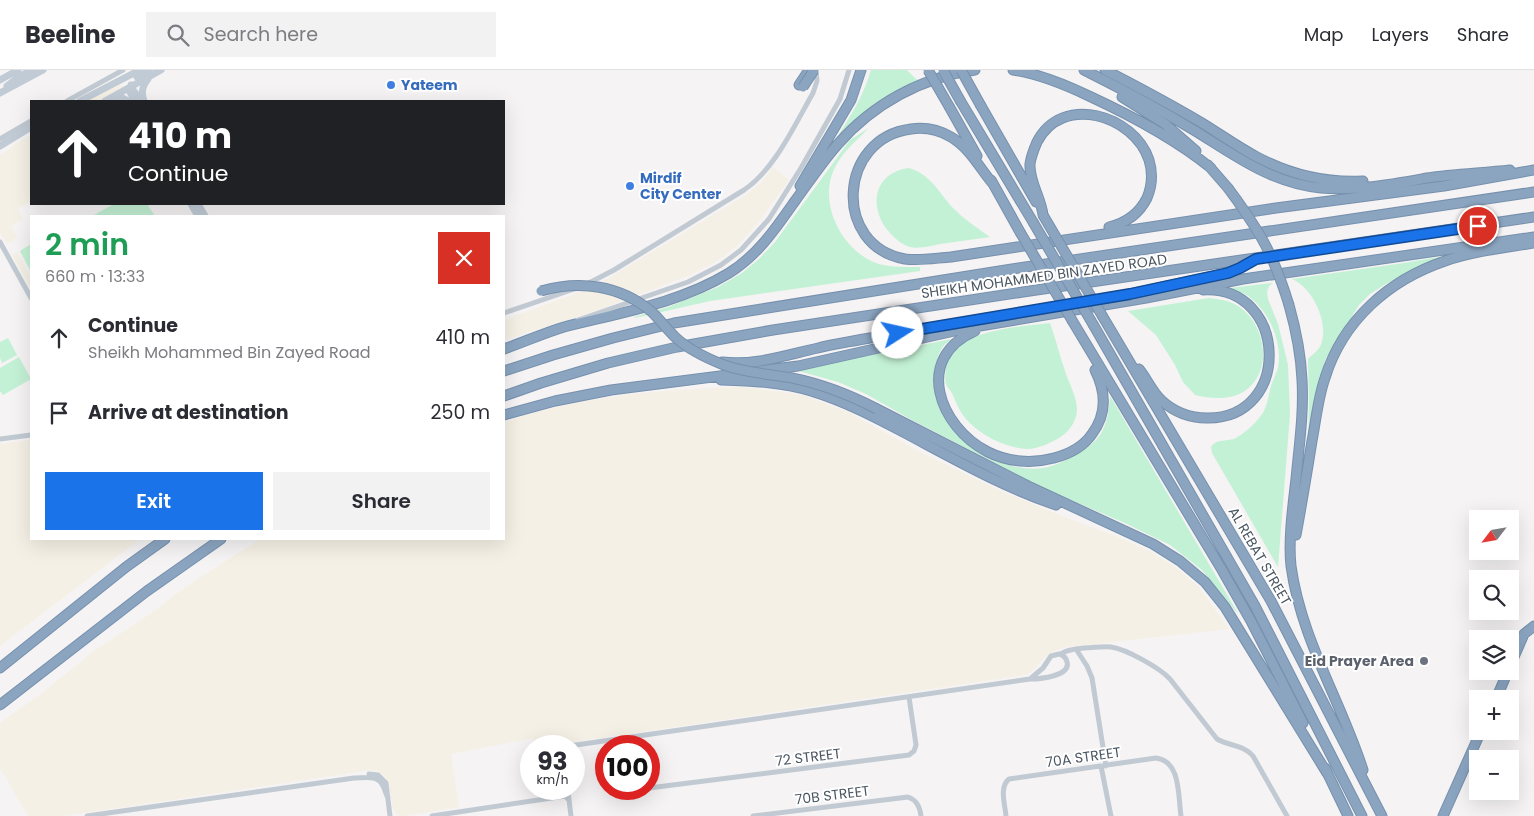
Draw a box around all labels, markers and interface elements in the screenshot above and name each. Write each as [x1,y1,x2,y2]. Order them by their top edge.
search box [146,12,496,57]
text: Beeline [25,18,116,51]
icon: search [164,21,192,49]
text: Search here [204,21,318,48]
text: Map [1304,22,1344,47]
text: Layers [1372,22,1429,47]
text: Share [1457,22,1509,47]
place label: Yateem [401,75,458,95]
marker: Yateem [385,79,397,91]
text: 410 m [128,111,232,160]
icon: ahead [45,120,110,185]
text: Continue [128,158,228,189]
place label: Mirdif City Center [640,168,721,204]
marker: Mirdif City Center [624,180,636,192]
pin [1457,205,1499,247]
icon: arrive [1464,212,1492,240]
text: 2 min [45,223,129,266]
button: close [438,232,490,284]
street label: SHEIKH MOHAMMED BIN ZAYED ROAD [920,249,1168,303]
text: 660 m · 13:33 [45,265,145,288]
position arrow [871,306,923,358]
text: Continue [88,312,178,339]
icon: ahead [45,324,73,352]
text: 410 m [435,324,490,351]
text: Sheikh Mohammed Bin Zayed Road [88,341,371,364]
icon: arrive [45,399,73,427]
text: Arrive at destination [88,399,289,426]
text: 250 m [431,399,490,426]
button: Exit [45,472,263,530]
button: Share [273,472,490,530]
street label: AL REBAT STREET [1224,503,1296,609]
north arrow [1469,510,1519,560]
map controls [1469,510,1519,800]
button: search [1469,570,1519,620]
button: layers [1469,630,1519,680]
place label: Eid Prayer Area [1305,651,1414,671]
marker: Eid Prayer Area [1418,655,1430,667]
button: + [1469,690,1519,740]
speed limit sign: 100 [595,735,660,800]
street label: 70A STREET [1044,742,1122,772]
street label: 72 STREET [774,743,842,771]
text: 93 [537,744,568,779]
button: − [1469,750,1519,800]
text: km/h [537,771,568,788]
street label: 70B STREET [794,780,871,809]

